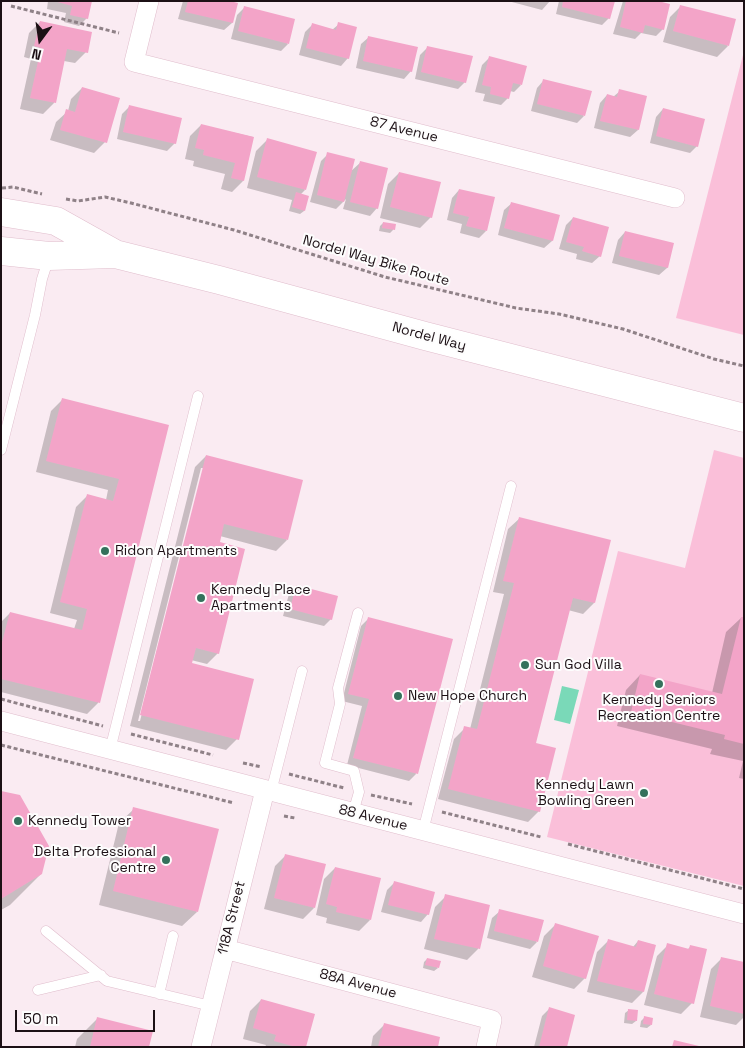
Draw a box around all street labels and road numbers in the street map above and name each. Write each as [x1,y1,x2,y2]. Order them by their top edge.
street label: 87 Avenue [368,113,440,147]
street label: Nordel Way Bike Route [301,232,451,290]
street label: Nordel Way [390,319,468,355]
street label: 88 Avenue [337,801,409,835]
street label: 118A Street [215,879,249,957]
street label: 88A Avenue [318,966,398,1002]

